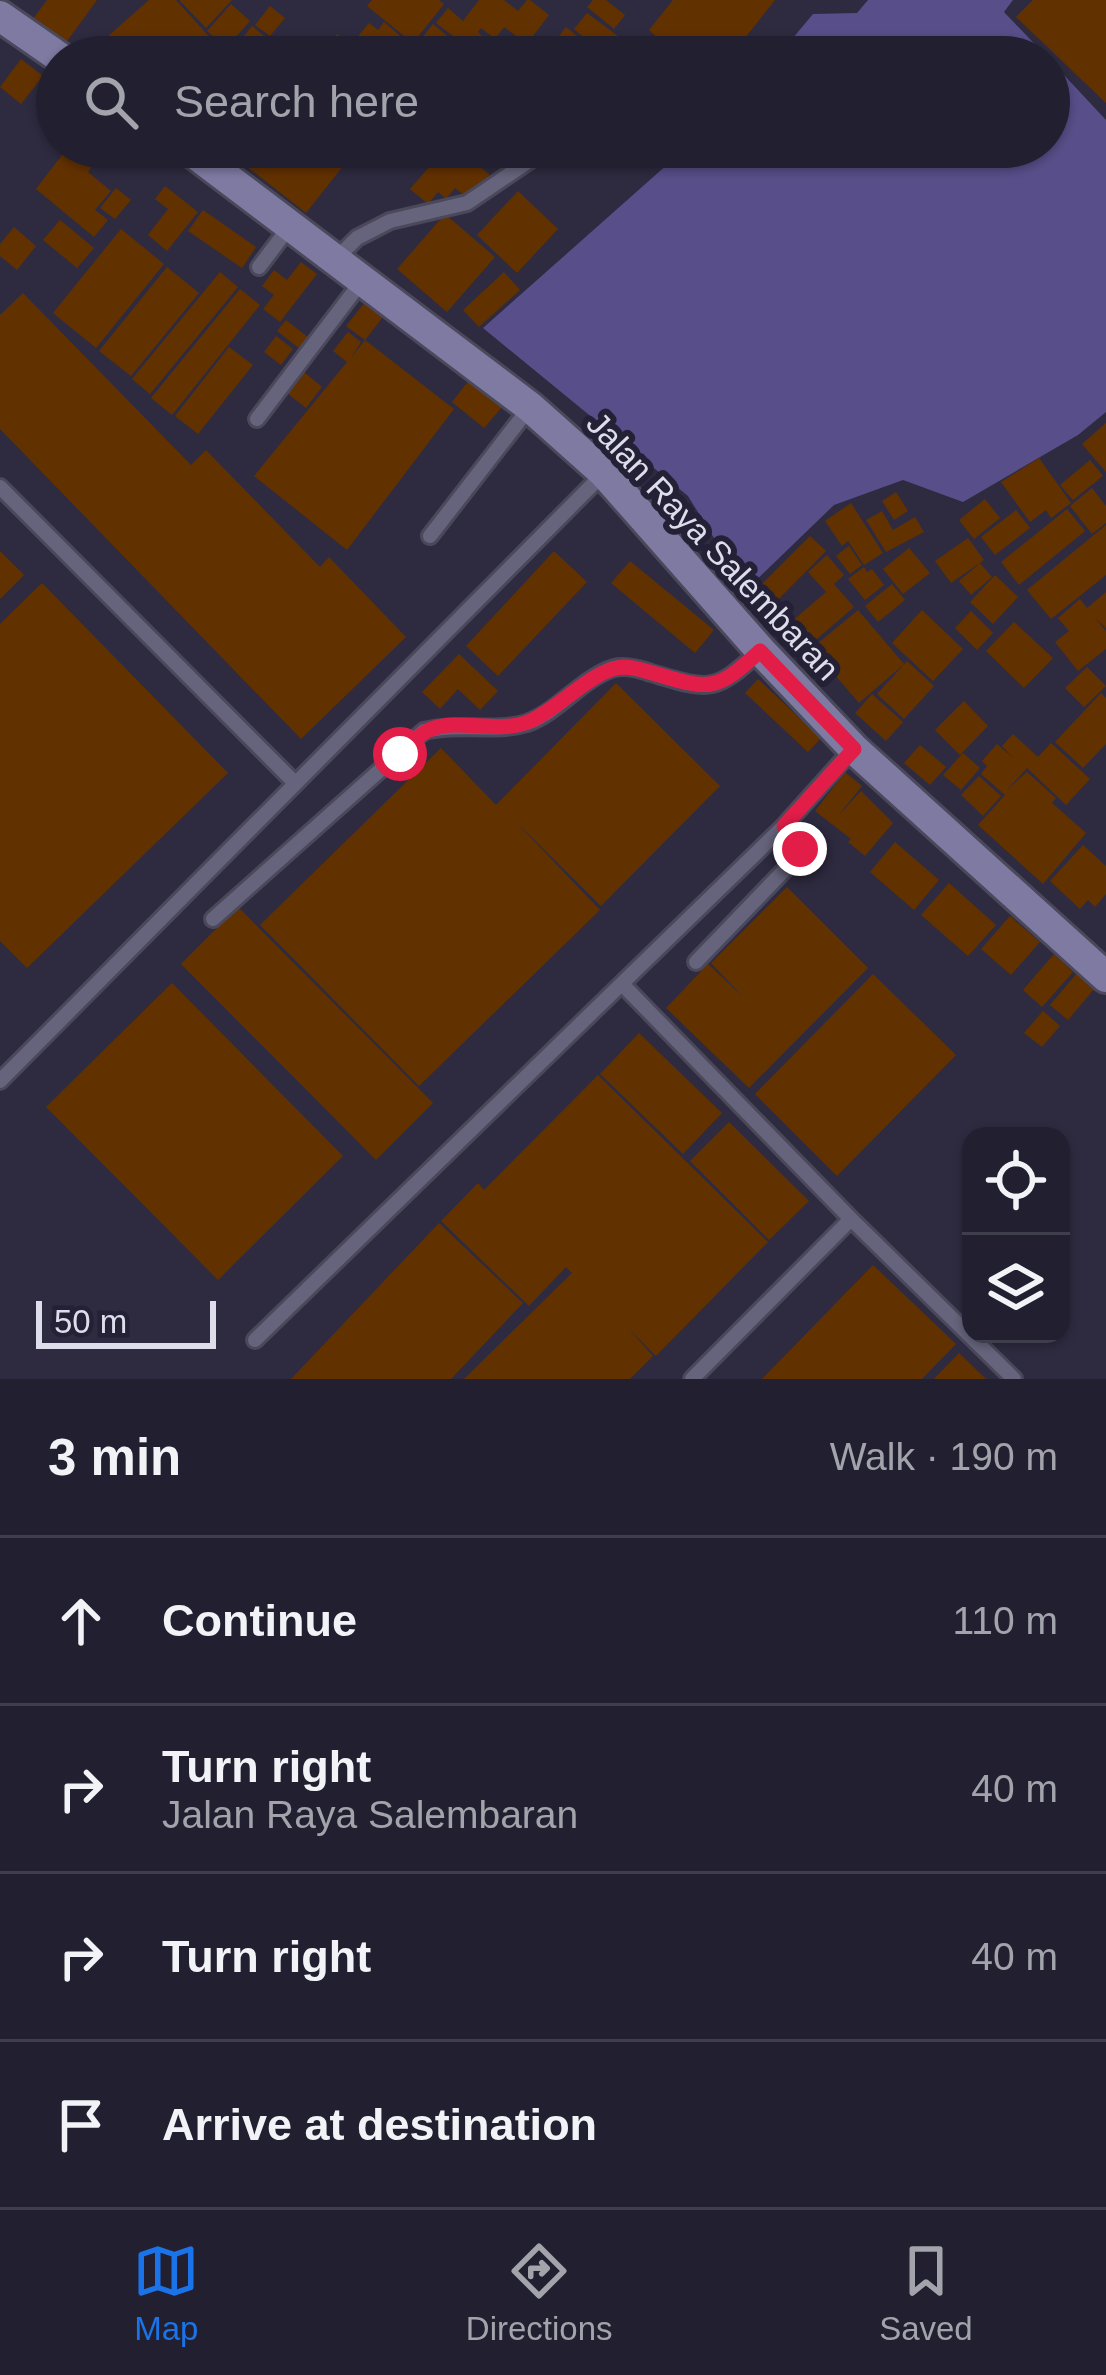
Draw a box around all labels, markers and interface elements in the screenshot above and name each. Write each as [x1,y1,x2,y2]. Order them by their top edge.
search box [36,36,1070,168]
icon: search [78,69,144,135]
text: Search here [174,76,419,127]
street label: Jalan Raya Salembaran [579,405,847,687]
route start [373,727,427,781]
route end [773,822,827,876]
map controls [962,1127,1070,1343]
button: locate [962,1127,1070,1235]
button: layers [962,1235,1070,1343]
scale bar [36,1295,216,1348]
text: 50 m [54,1303,127,1340]
text: 3 min [48,1429,181,1486]
text: Walk · 190 m [830,1435,1058,1478]
icon: ahead [48,1588,114,1654]
text: Continue [162,1595,357,1646]
text: 110 m [953,1599,1058,1642]
text: Turn right [162,1741,371,1792]
icon: right [48,1756,114,1822]
text: 40 m [971,1767,1058,1810]
text: Jalan Raya Salembaran [162,1793,578,1836]
icon: right [48,1924,114,1990]
text: Turn right [162,1931,371,1982]
text: 40 m [971,1935,1058,1978]
icon: arrive [48,2092,114,2158]
text: Arrive at destination [162,2099,597,2150]
tab: Map [133,2238,199,2348]
tab: Directions [466,2238,613,2348]
tab: Saved [879,2238,973,2348]

